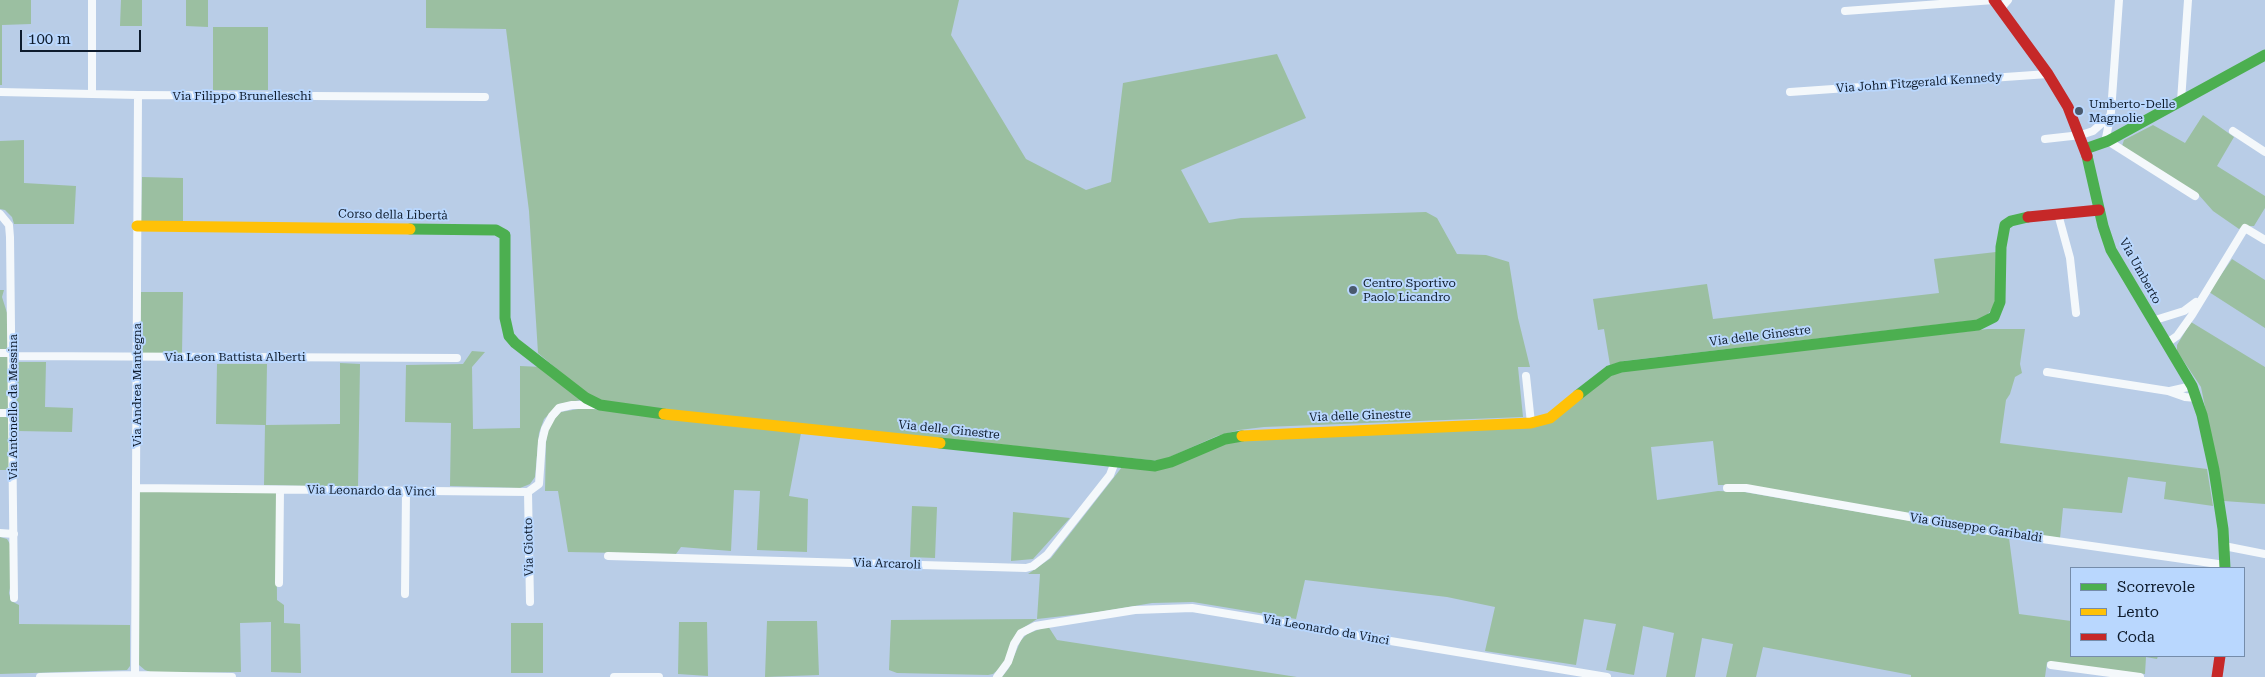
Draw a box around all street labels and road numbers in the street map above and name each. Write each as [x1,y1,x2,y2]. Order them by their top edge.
street label: Via John Fitzgerald Kennedy [1836,70,2002,96]
street label: Via Filippo Brunelleschi [172,89,312,103]
street label: Corso della Libertà [338,207,448,223]
street label: Via Umberto [2116,236,2164,306]
street label: Via Andrea Mantegna [130,323,144,447]
street label: Via delle Ginestre [1709,323,1811,349]
street label: Via Antonello da Messina [6,334,20,480]
street label: Via Leon Battista Alberti [164,350,306,364]
street label: Via delle Ginestre [1309,407,1411,425]
street label: Via delle Ginestre [898,418,1000,442]
street label: Via Leonardo da Vinci [307,483,435,499]
street label: Via Giuseppe Garibaldi [1909,510,2043,546]
street label: Via Giotto [521,518,537,576]
street label: Via Arcaroli [853,556,921,572]
street label: Via Leonardo da Vinci [1262,612,1390,648]

